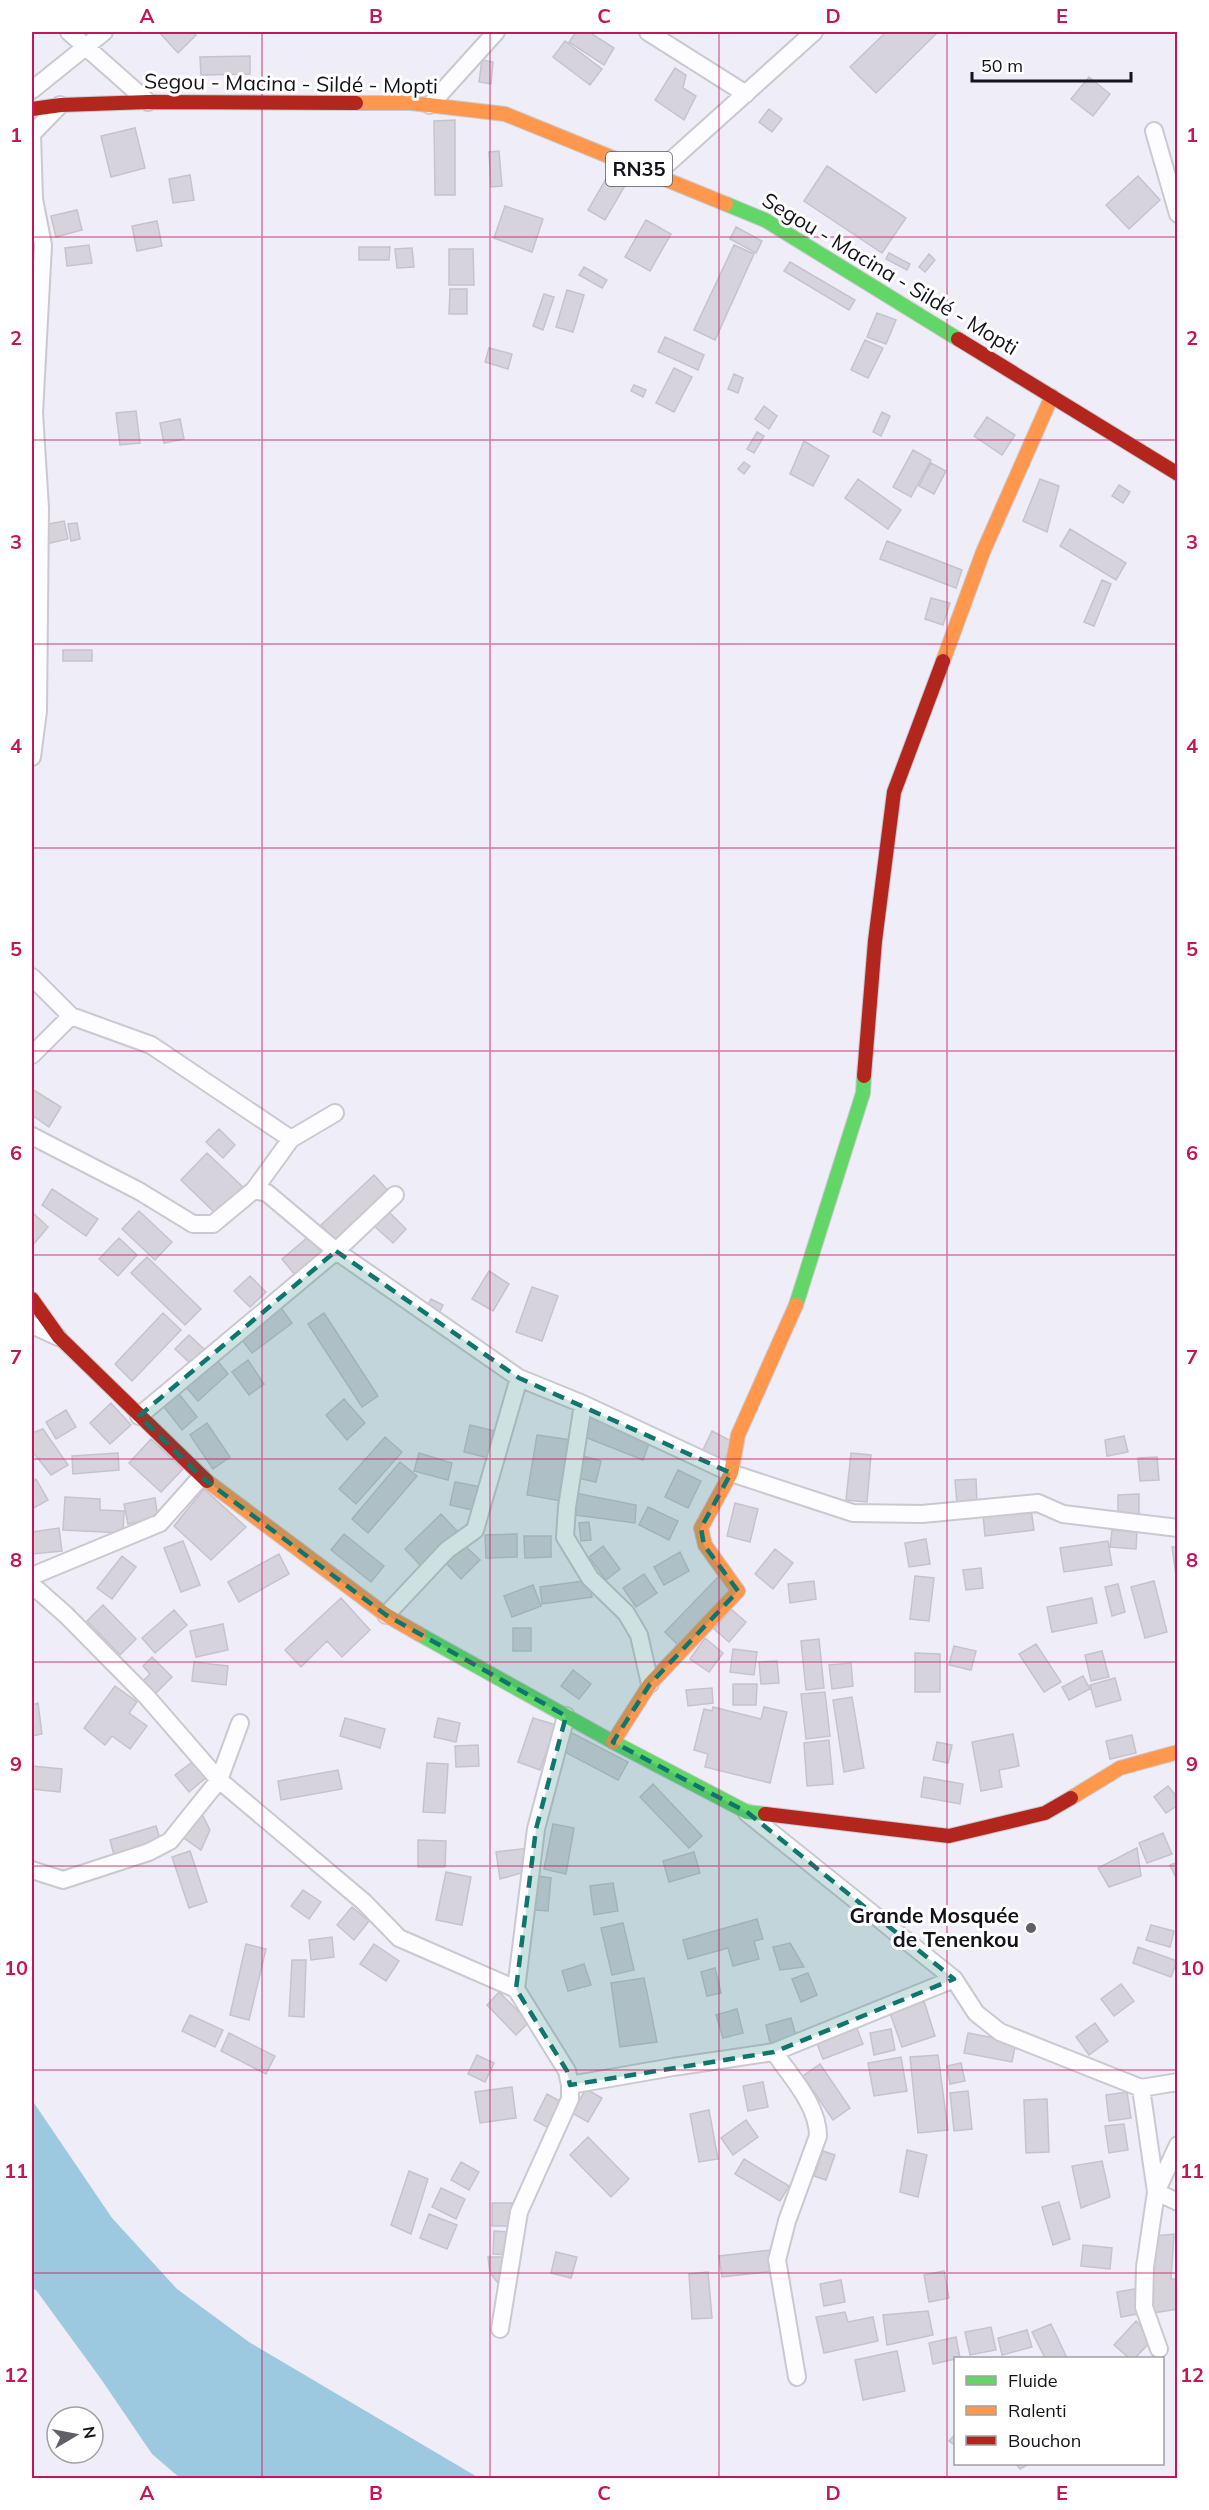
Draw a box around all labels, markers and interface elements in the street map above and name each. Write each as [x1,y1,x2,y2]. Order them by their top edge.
text: A [140,3,155,28]
text: B [369,3,383,28]
text: C [597,3,611,28]
text: D [825,3,841,28]
text: E [1056,3,1068,28]
scale bar [972,45,1131,83]
text: 50 m [981,54,1023,77]
street label: Segou - Macina - Sildé - Mopti [144,67,438,99]
text: 1 [10,122,22,147]
text: 1 [1186,122,1198,147]
road number: RN35 [606,152,672,186]
street label: Segou - Macina - Sildé - Mopti [758,186,1023,360]
text: 2 [10,325,22,350]
text: 2 [1186,325,1198,350]
text: 3 [10,529,22,554]
text: 3 [1186,529,1198,554]
text: 4 [10,733,22,758]
text: 4 [1186,733,1198,758]
text: 5 [10,936,22,961]
text: 5 [1186,936,1198,961]
text: 6 [10,1140,22,1165]
text: 6 [1186,1140,1198,1165]
text: 7 [10,1344,22,1369]
text: 7 [1186,1344,1198,1369]
text: 8 [10,1547,22,1572]
text: 8 [1186,1547,1198,1572]
text: 9 [10,1751,22,1776]
text: 9 [1186,1751,1198,1776]
place label: Grande Mosquée de Tenenkou [850,1902,1019,1952]
marker: Grande Mosquée de Tenenkou [1024,1921,1038,1935]
text: 10 [4,1955,28,1980]
text: 10 [1180,1955,1204,1980]
text: 11 [4,2158,28,2183]
text: 11 [1180,2158,1204,2183]
legend [954,2357,1164,2465]
text: 12 [4,2362,28,2387]
text: 12 [1180,2362,1204,2387]
text: Fluide [1008,2369,1058,2392]
text: Ralenti [1008,2399,1066,2422]
north arrow [45,2405,105,2465]
text: N [79,2425,101,2440]
text: Bouchon [1008,2429,1081,2452]
text: A [140,2480,155,2505]
text: B [369,2480,383,2505]
text: C [597,2480,611,2505]
text: D [825,2480,841,2505]
text: E [1056,2480,1068,2505]

